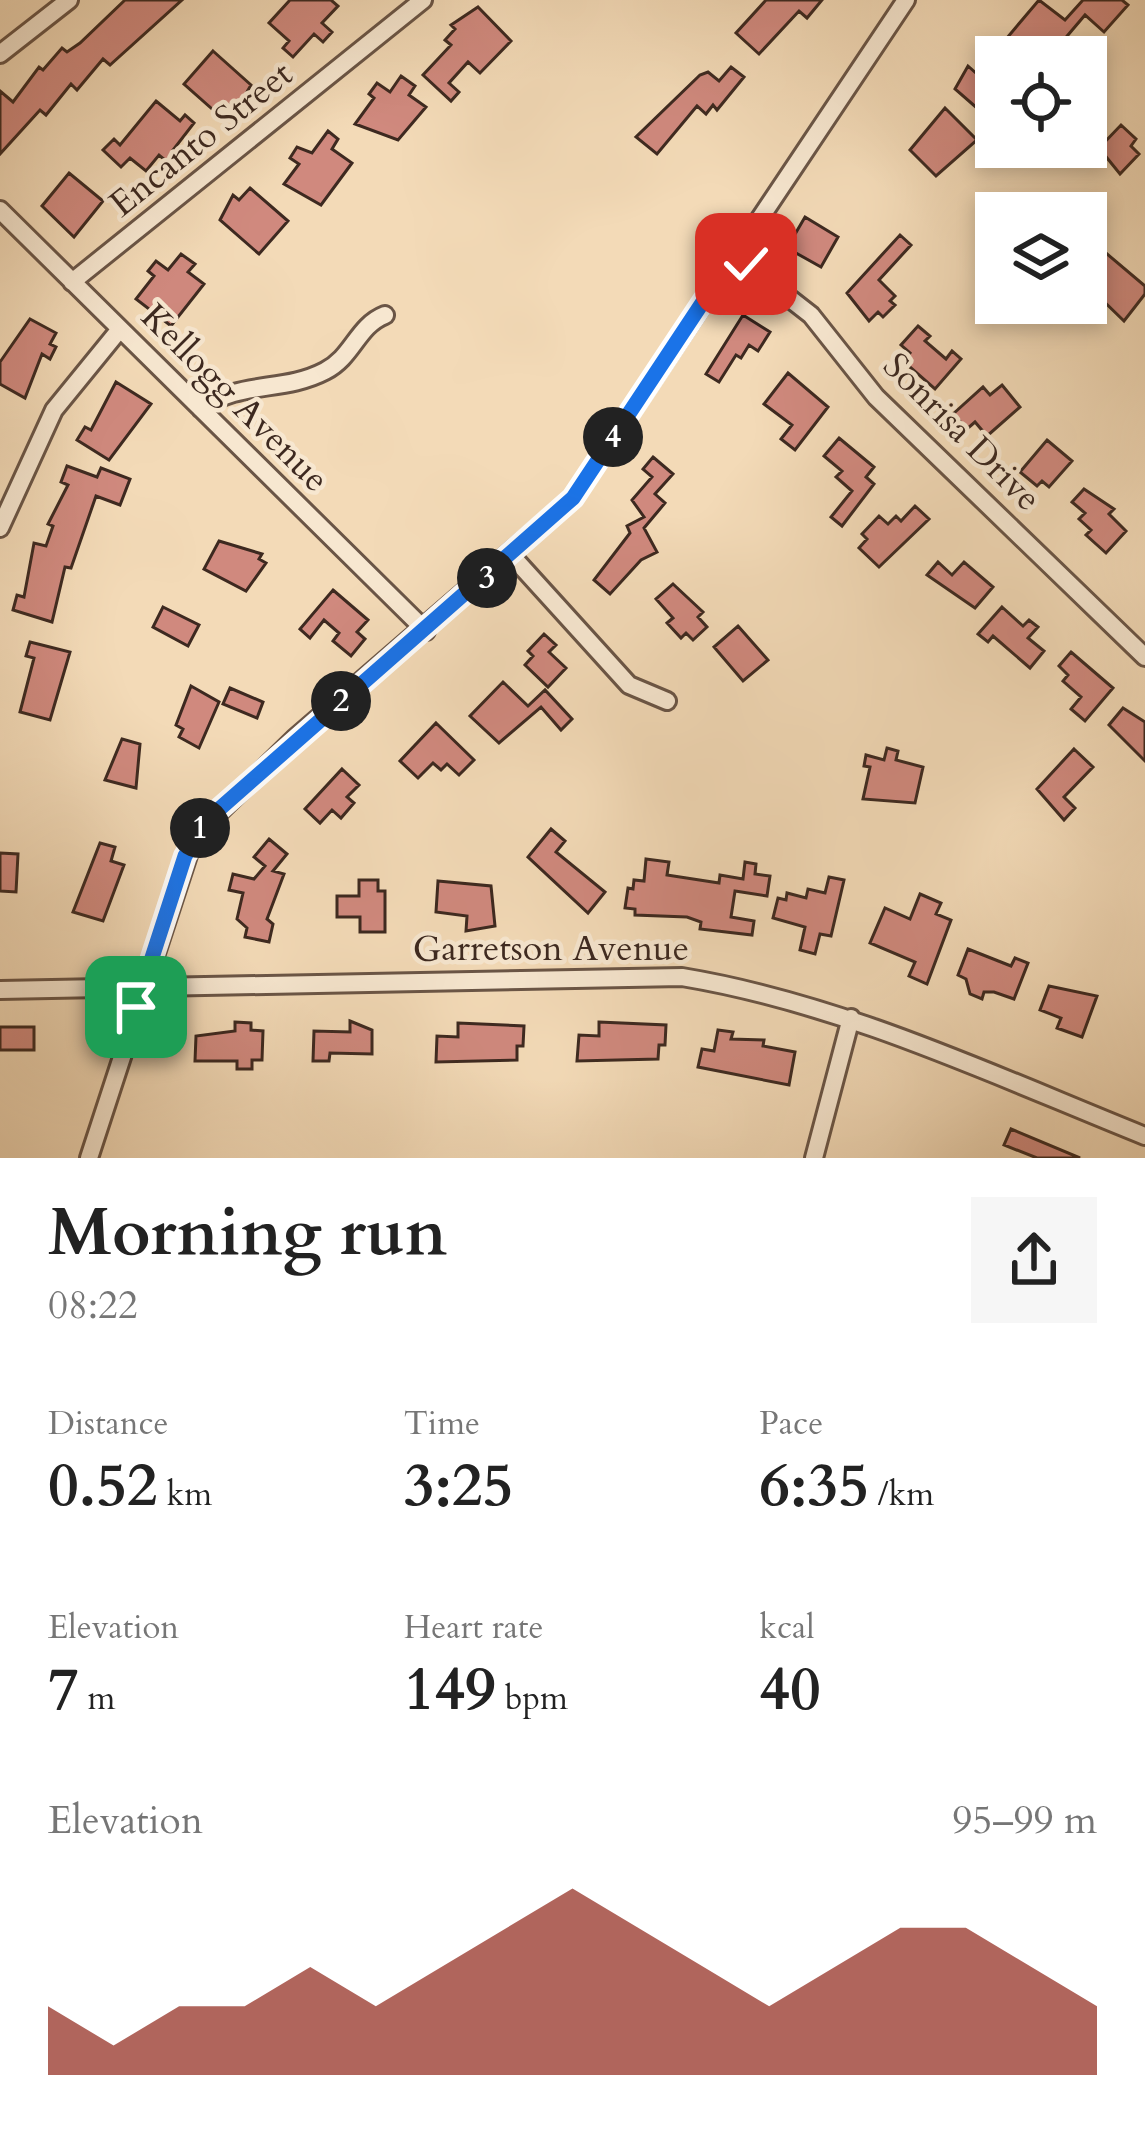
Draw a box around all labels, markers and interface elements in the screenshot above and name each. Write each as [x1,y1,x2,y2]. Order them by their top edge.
map controls [975,36,1107,324]
button: locate [975,36,1107,168]
street label: Encanto Street [99,50,303,228]
button: layers [975,192,1107,324]
pin [695,213,797,315]
icon: check [713,231,779,297]
street label: Kellogg Avenue [130,293,340,503]
street label: Sonrisa Drive [872,342,1052,522]
pin: 4 [583,407,643,467]
text: 4 [605,414,621,459]
pin: 3 [457,548,517,608]
text: 3 [479,555,495,600]
pin: 2 [311,671,371,731]
text: 2 [333,678,349,723]
pin: 1 [170,798,230,858]
text: 1 [192,805,208,850]
street label: Garretson Avenue [413,924,689,973]
pin [85,956,187,1058]
icon: arrive [103,974,169,1040]
text: Morning run [48,1189,447,1278]
button: share [971,1197,1097,1323]
text: 08:22 [48,1279,138,1332]
text: Distance [48,1401,169,1446]
text: Time [404,1401,480,1446]
text: Pace [759,1401,823,1446]
text: 0.52 [48,1446,158,1527]
text: 3:25 [404,1446,513,1527]
text: 6:35 [759,1446,869,1527]
text: km [158,1472,212,1517]
text: /km [869,1472,934,1517]
text: Elevation [48,1605,179,1650]
text: Heart rate [404,1605,544,1650]
text: kcal [759,1605,815,1650]
text: 7 [48,1650,79,1731]
text: 149 [404,1650,496,1731]
text: 40 [759,1650,821,1731]
text: m [79,1676,116,1721]
text: bpm [496,1676,568,1721]
text: Elevation [48,1794,203,1847]
text: 95–99 m [952,1794,1097,1847]

